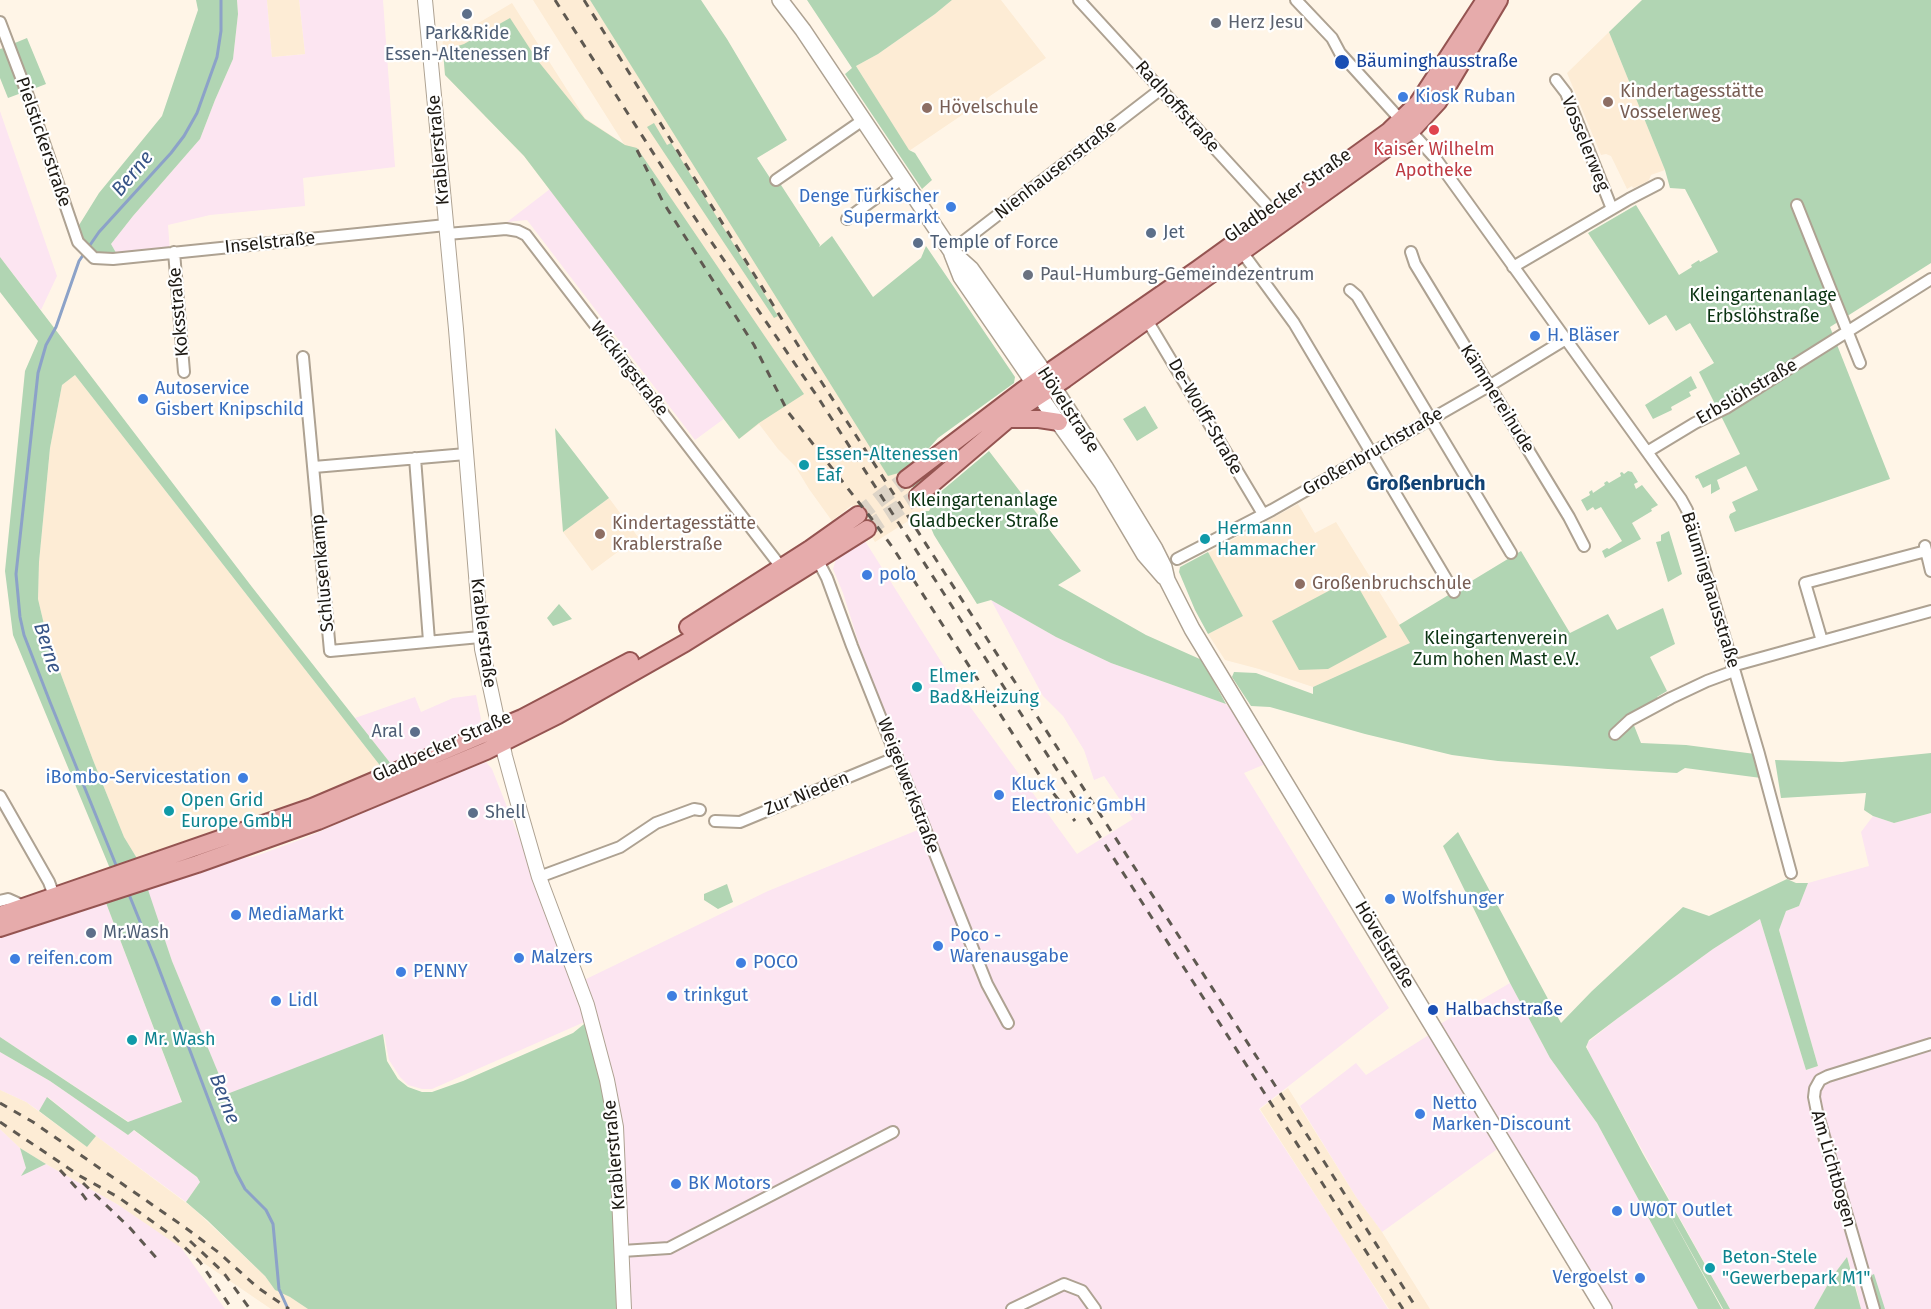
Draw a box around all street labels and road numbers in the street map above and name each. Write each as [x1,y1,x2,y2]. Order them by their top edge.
street label: Radhoffstraße [1130,57,1224,157]
street label: Pielstickerstraße [11,74,75,210]
street label: Vosselerweg [1556,93,1614,195]
street label: Krablerstraße [423,94,455,206]
street label: Nienhausenstraße [991,116,1121,224]
street label: Gladbecker Straße [1220,144,1356,248]
street label: Inselstraße [224,228,316,258]
street label: Koksstraße [164,266,194,358]
street label: Wickingstraße [585,317,673,421]
street label: Kämmereihude [1455,341,1539,457]
street label: Erbslöhstraße [1693,354,1801,430]
street label: De-Wolff-Straße [1163,355,1247,479]
street label: Hövelstraße [1032,363,1104,457]
street label: Großenbruchstraße [1299,403,1447,501]
street label: Bäuminghausstraße [1676,509,1744,671]
street label: Schlusenkamp [307,513,339,633]
street label: Krablerstraße [466,577,500,689]
street label: Gladbecker Straße [369,707,515,787]
street label: Weigelwerkstraße [872,715,944,857]
street label: Zur Nieden [761,767,853,821]
street label: Hövelstraße [1349,897,1419,993]
street label: Krablerstraße [599,1099,631,1211]
street label: Am Lichtbogen [1806,1108,1860,1230]

